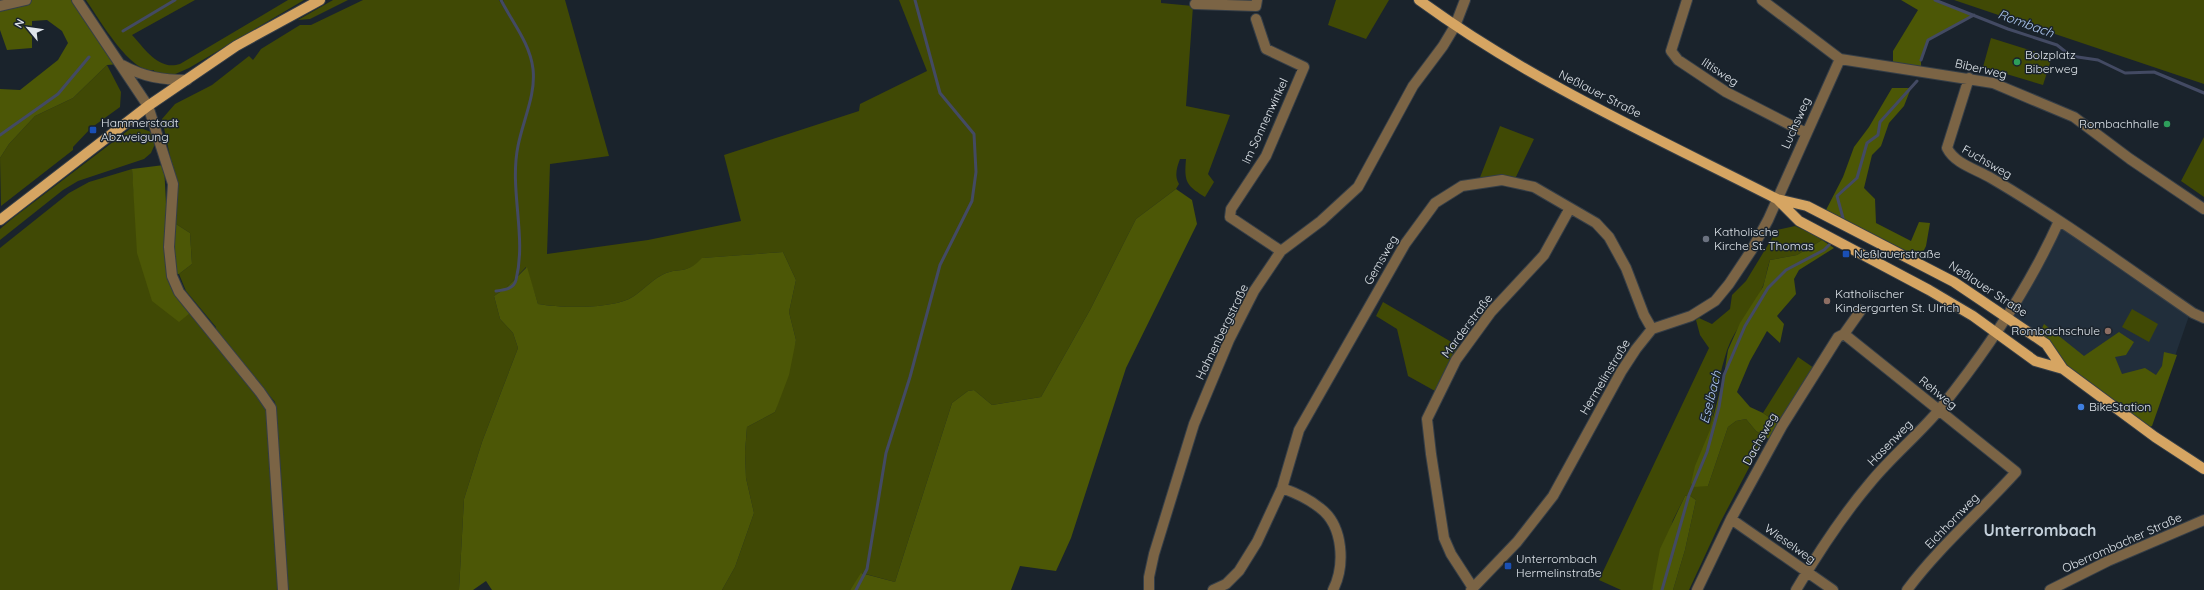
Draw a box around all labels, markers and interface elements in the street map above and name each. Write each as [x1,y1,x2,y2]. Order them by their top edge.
water label: Rombach [1996,6,2057,41]
north arrow [8,8,48,48]
text: N [11,16,27,30]
place label: Bolzplatz Biberweg [2025,47,2078,76]
street label: Iltisweg [1699,54,1742,89]
street label: Biberweg [1954,55,2009,82]
marker: Bolzplatz Biberweg [2012,57,2022,67]
street label: Neßlauer Straße [1556,66,1644,121]
street label: Im Sonnenwinkel [1238,75,1291,166]
street label: Luchsweg [1777,95,1814,151]
place label: Hammerstadt Abzweigung [101,115,179,144]
place label: Rombachhalle [2079,116,2159,131]
marker: Rombachhalle [2162,119,2172,129]
marker: Hammerstadt Abzweigung [88,125,98,135]
street label: Fuchsweg [1960,141,2015,182]
place label: Katholische Kirche St. Thomas [1714,224,1814,253]
street label: Gemsweg [1360,232,1401,287]
marker: Katholische Kirche St. Thomas [1701,234,1711,244]
place label: Neßlauerstraße [1854,246,1941,261]
marker: Neßlauerstraße [1841,249,1851,259]
street label: Neßlauer Straße [1946,258,2031,320]
street label: Hahnenbergstraße [1192,281,1251,382]
place label: Katholischer Kindergarten St. Ulrich [1835,286,1959,315]
street label: Marderstraße [1438,291,1496,360]
marker: Katholischer Kindergarten St. Ulrich [1822,296,1832,306]
place label: Rombachschule [2011,323,2100,338]
marker: Rombachschule [2103,326,2113,336]
street label: Hermelinstraße [1576,336,1633,417]
water label: Eselbach [1696,368,1724,425]
street label: Rehweg [1916,373,1960,413]
place label: BikeStation [2089,399,2151,414]
marker: BikeStation [2076,402,2086,412]
street label: Dachsweg [1739,410,1780,468]
street label: Hasenweg [1864,416,1915,469]
street label: Eichhornweg [1921,490,1982,552]
street label: Oberrombacher Straße [2060,509,2184,576]
street label: Wieselweg [1762,520,1819,567]
district label: Unterrombach [1984,520,2096,540]
place label: Unterrombach Hermelinstraße [1516,551,1602,580]
marker: Unterrombach Hermelinstraße [1503,561,1513,571]

